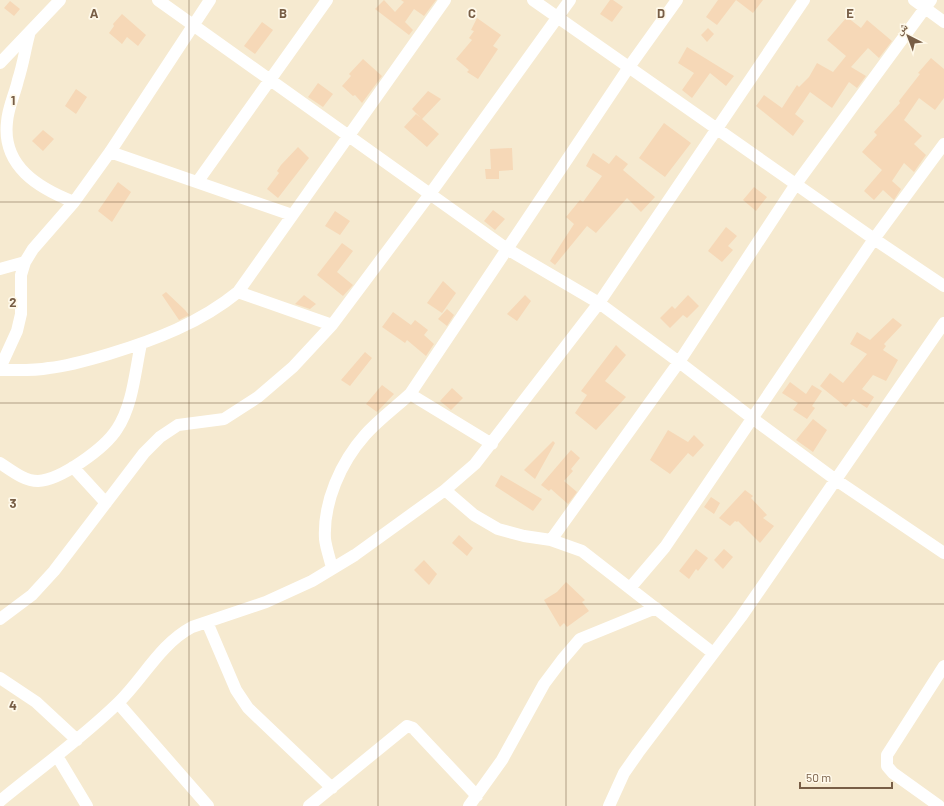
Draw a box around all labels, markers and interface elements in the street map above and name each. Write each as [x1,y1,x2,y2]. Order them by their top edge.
text: A [90,5,99,21]
text: B [279,5,287,21]
text: C [468,5,476,21]
text: D [657,5,665,21]
text: E [846,5,854,21]
north arrow [888,16,928,56]
text: ش [892,19,911,38]
text: 1 [11,92,15,108]
text: 2 [9,294,17,310]
text: 3 [9,495,17,511]
text: 4 [9,697,17,713]
scale bar [800,764,892,790]
text: 50 m [806,770,831,784]

